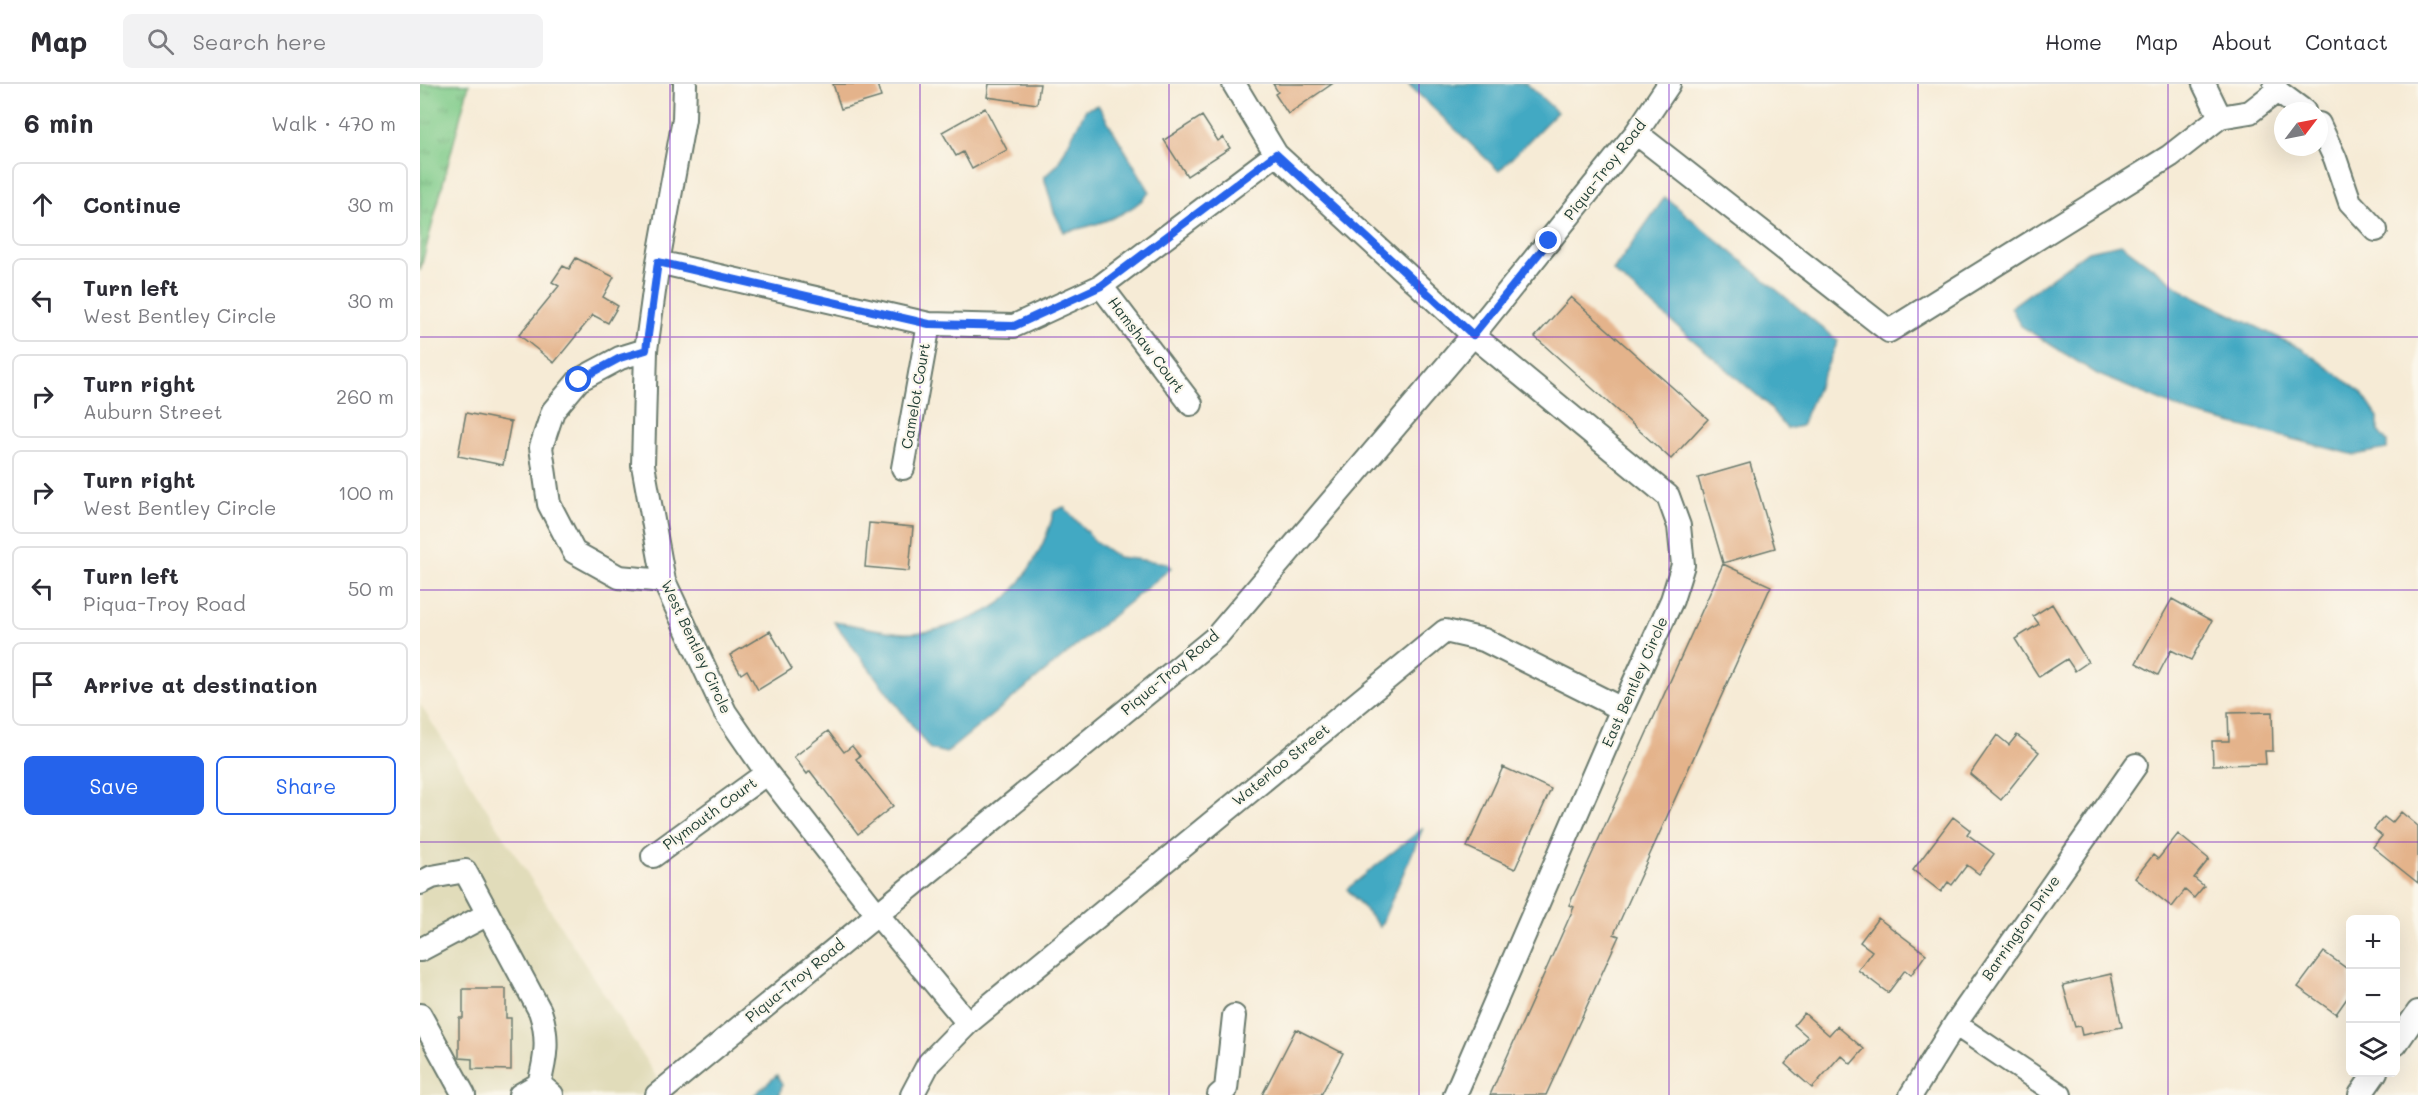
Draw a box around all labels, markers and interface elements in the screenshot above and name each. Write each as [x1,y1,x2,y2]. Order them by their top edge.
search box [123,14,543,68]
text: Map [30,23,87,59]
icon: search [144,25,177,58]
text: Search here [192,27,326,56]
text: Home [2045,28,2102,55]
text: Map [2135,28,2178,55]
text: About [2211,28,2272,55]
text: Contact [2305,28,2388,55]
north arrow [2274,102,2328,156]
text: 6 min [24,106,93,140]
text: Walk · 470 m [271,110,396,136]
street label: Piqua-Troy Road [1559,115,1650,224]
icon: ahead [26,188,59,221]
text: Continue [83,190,181,219]
text: 30 m [348,191,394,217]
route end [1535,227,1561,253]
text: Turn left [83,273,179,302]
icon: left [26,284,59,317]
text: 30 m [348,287,394,313]
street label: Hamshaw Court [1104,292,1190,397]
text: West Bentley Circle [83,302,276,328]
street label: Camelot Court [896,341,934,450]
route start [565,366,591,392]
text: Turn right [83,369,195,398]
icon: right [26,380,59,413]
text: 260 m [336,383,394,409]
text: Auburn Street [83,398,223,424]
text: Turn right [83,465,195,494]
icon: right [26,476,59,509]
text: 100 m [338,479,394,505]
text: West Bentley Circle [83,494,276,520]
text: Turn left [83,561,179,590]
icon: left [26,572,59,605]
text: 50 m [348,575,394,601]
street label: West Bentley Circle [657,577,737,717]
text: Piqua-Troy Road [83,590,246,616]
street label: East Bentley Circle [1596,613,1672,750]
street label: Piqua-Troy Road [1116,625,1223,719]
icon: arrive [26,668,59,701]
text: Arrive at destination [83,670,318,699]
street label: Waterloo Street [1227,719,1333,810]
button: Save [24,756,204,815]
button: Share [216,756,396,815]
street label: Plymouth Court [658,772,760,854]
street label: Barrington Drive [1977,871,2064,984]
map controls [2346,915,2400,1077]
button: + [2346,915,2400,969]
street label: Piqua-Troy Road [741,934,848,1026]
button: − [2346,969,2400,1023]
button: layers [2346,1023,2400,1077]

